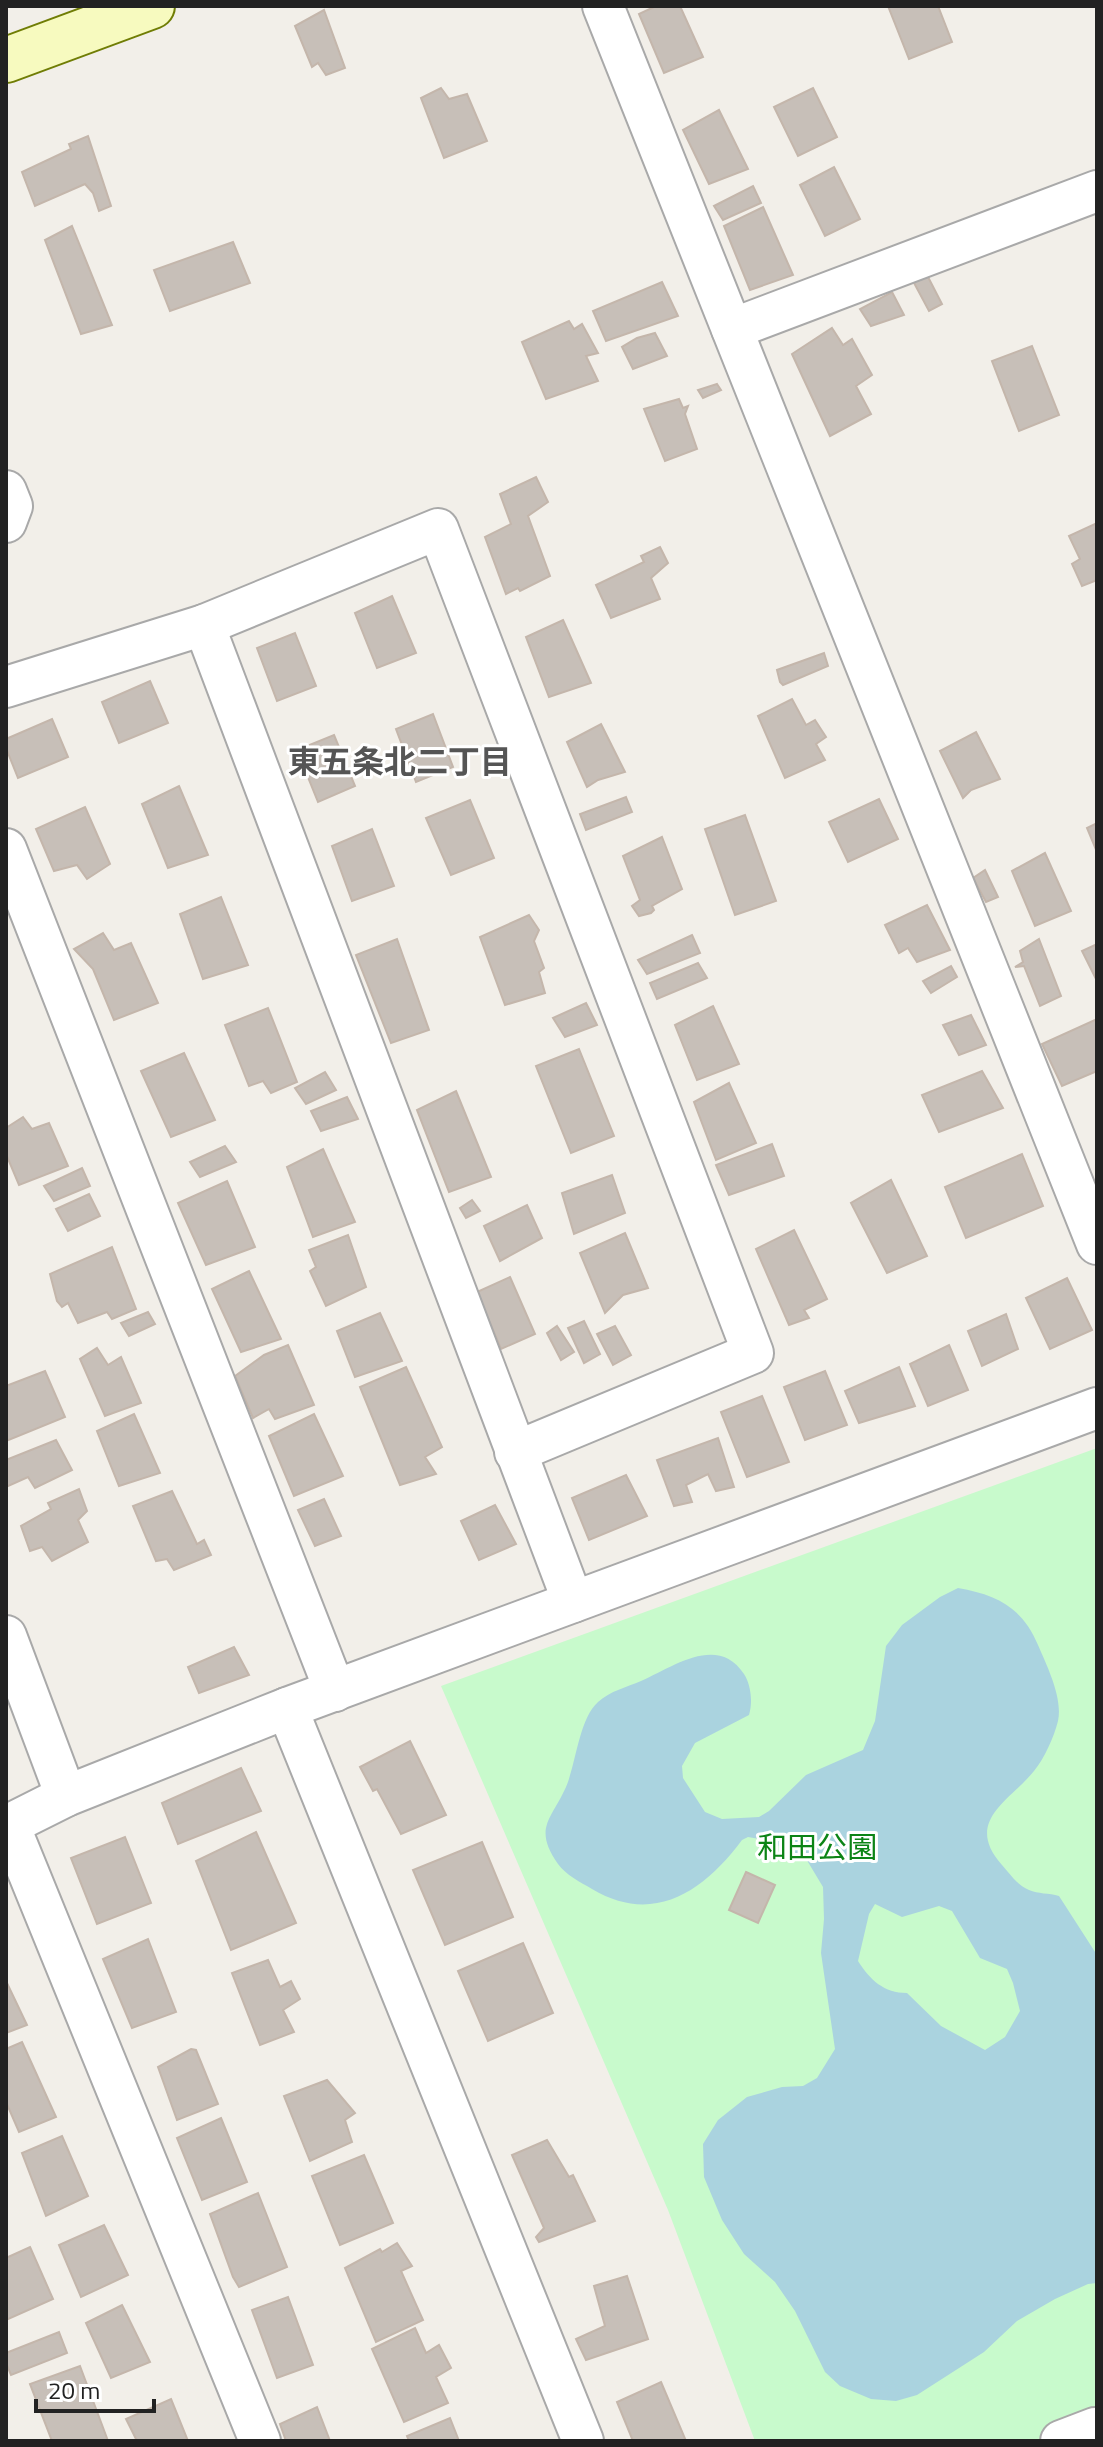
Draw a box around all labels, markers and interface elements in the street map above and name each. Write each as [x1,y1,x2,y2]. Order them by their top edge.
district label: 東五条北二丁目 [288,737,512,785]
park label: 和田公園 [757,1824,877,1870]
scale bar [36,2363,154,2413]
text: 20 m [48,2372,100,2408]

